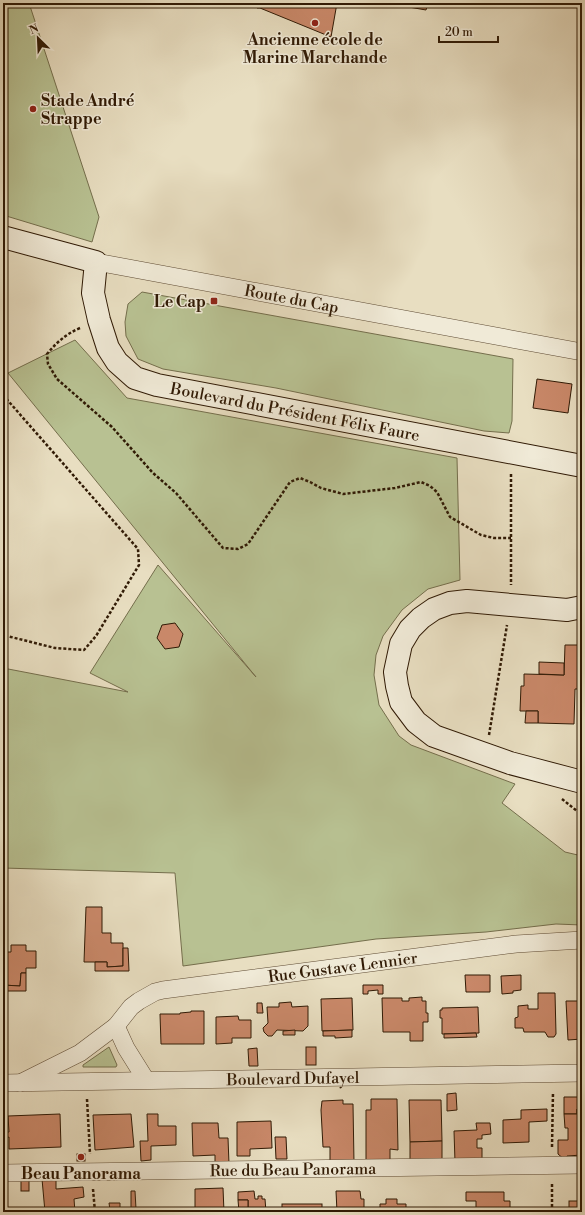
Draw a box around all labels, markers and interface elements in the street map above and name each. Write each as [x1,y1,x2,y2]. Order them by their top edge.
north arrow [18,18,58,58]
marker: Ancienne école de Marine Marchande [310,18,320,28]
scale bar [439,18,498,44]
text: N [28,21,41,38]
text: 20 m [445,25,473,40]
place label: Ancienne école de Marine Marchande [243,30,388,68]
place label: Stade André Strappe [41,91,135,129]
marker: Stade André Strappe [28,104,38,114]
street label: Route du Cap [243,281,340,318]
place label: Le Cap [154,292,206,312]
marker: Le Cap [209,296,219,306]
street label: Boulevard du Président Félix Faure [168,379,421,446]
street label: Rue Gustave Lennier [267,948,419,987]
street label: Boulevard Dufayel [225,1068,360,1090]
marker: Beau Panorama [76,1152,86,1162]
street label: Rue du Beau Panorama [209,1159,377,1181]
place label: Beau Panorama [21,1164,141,1184]

